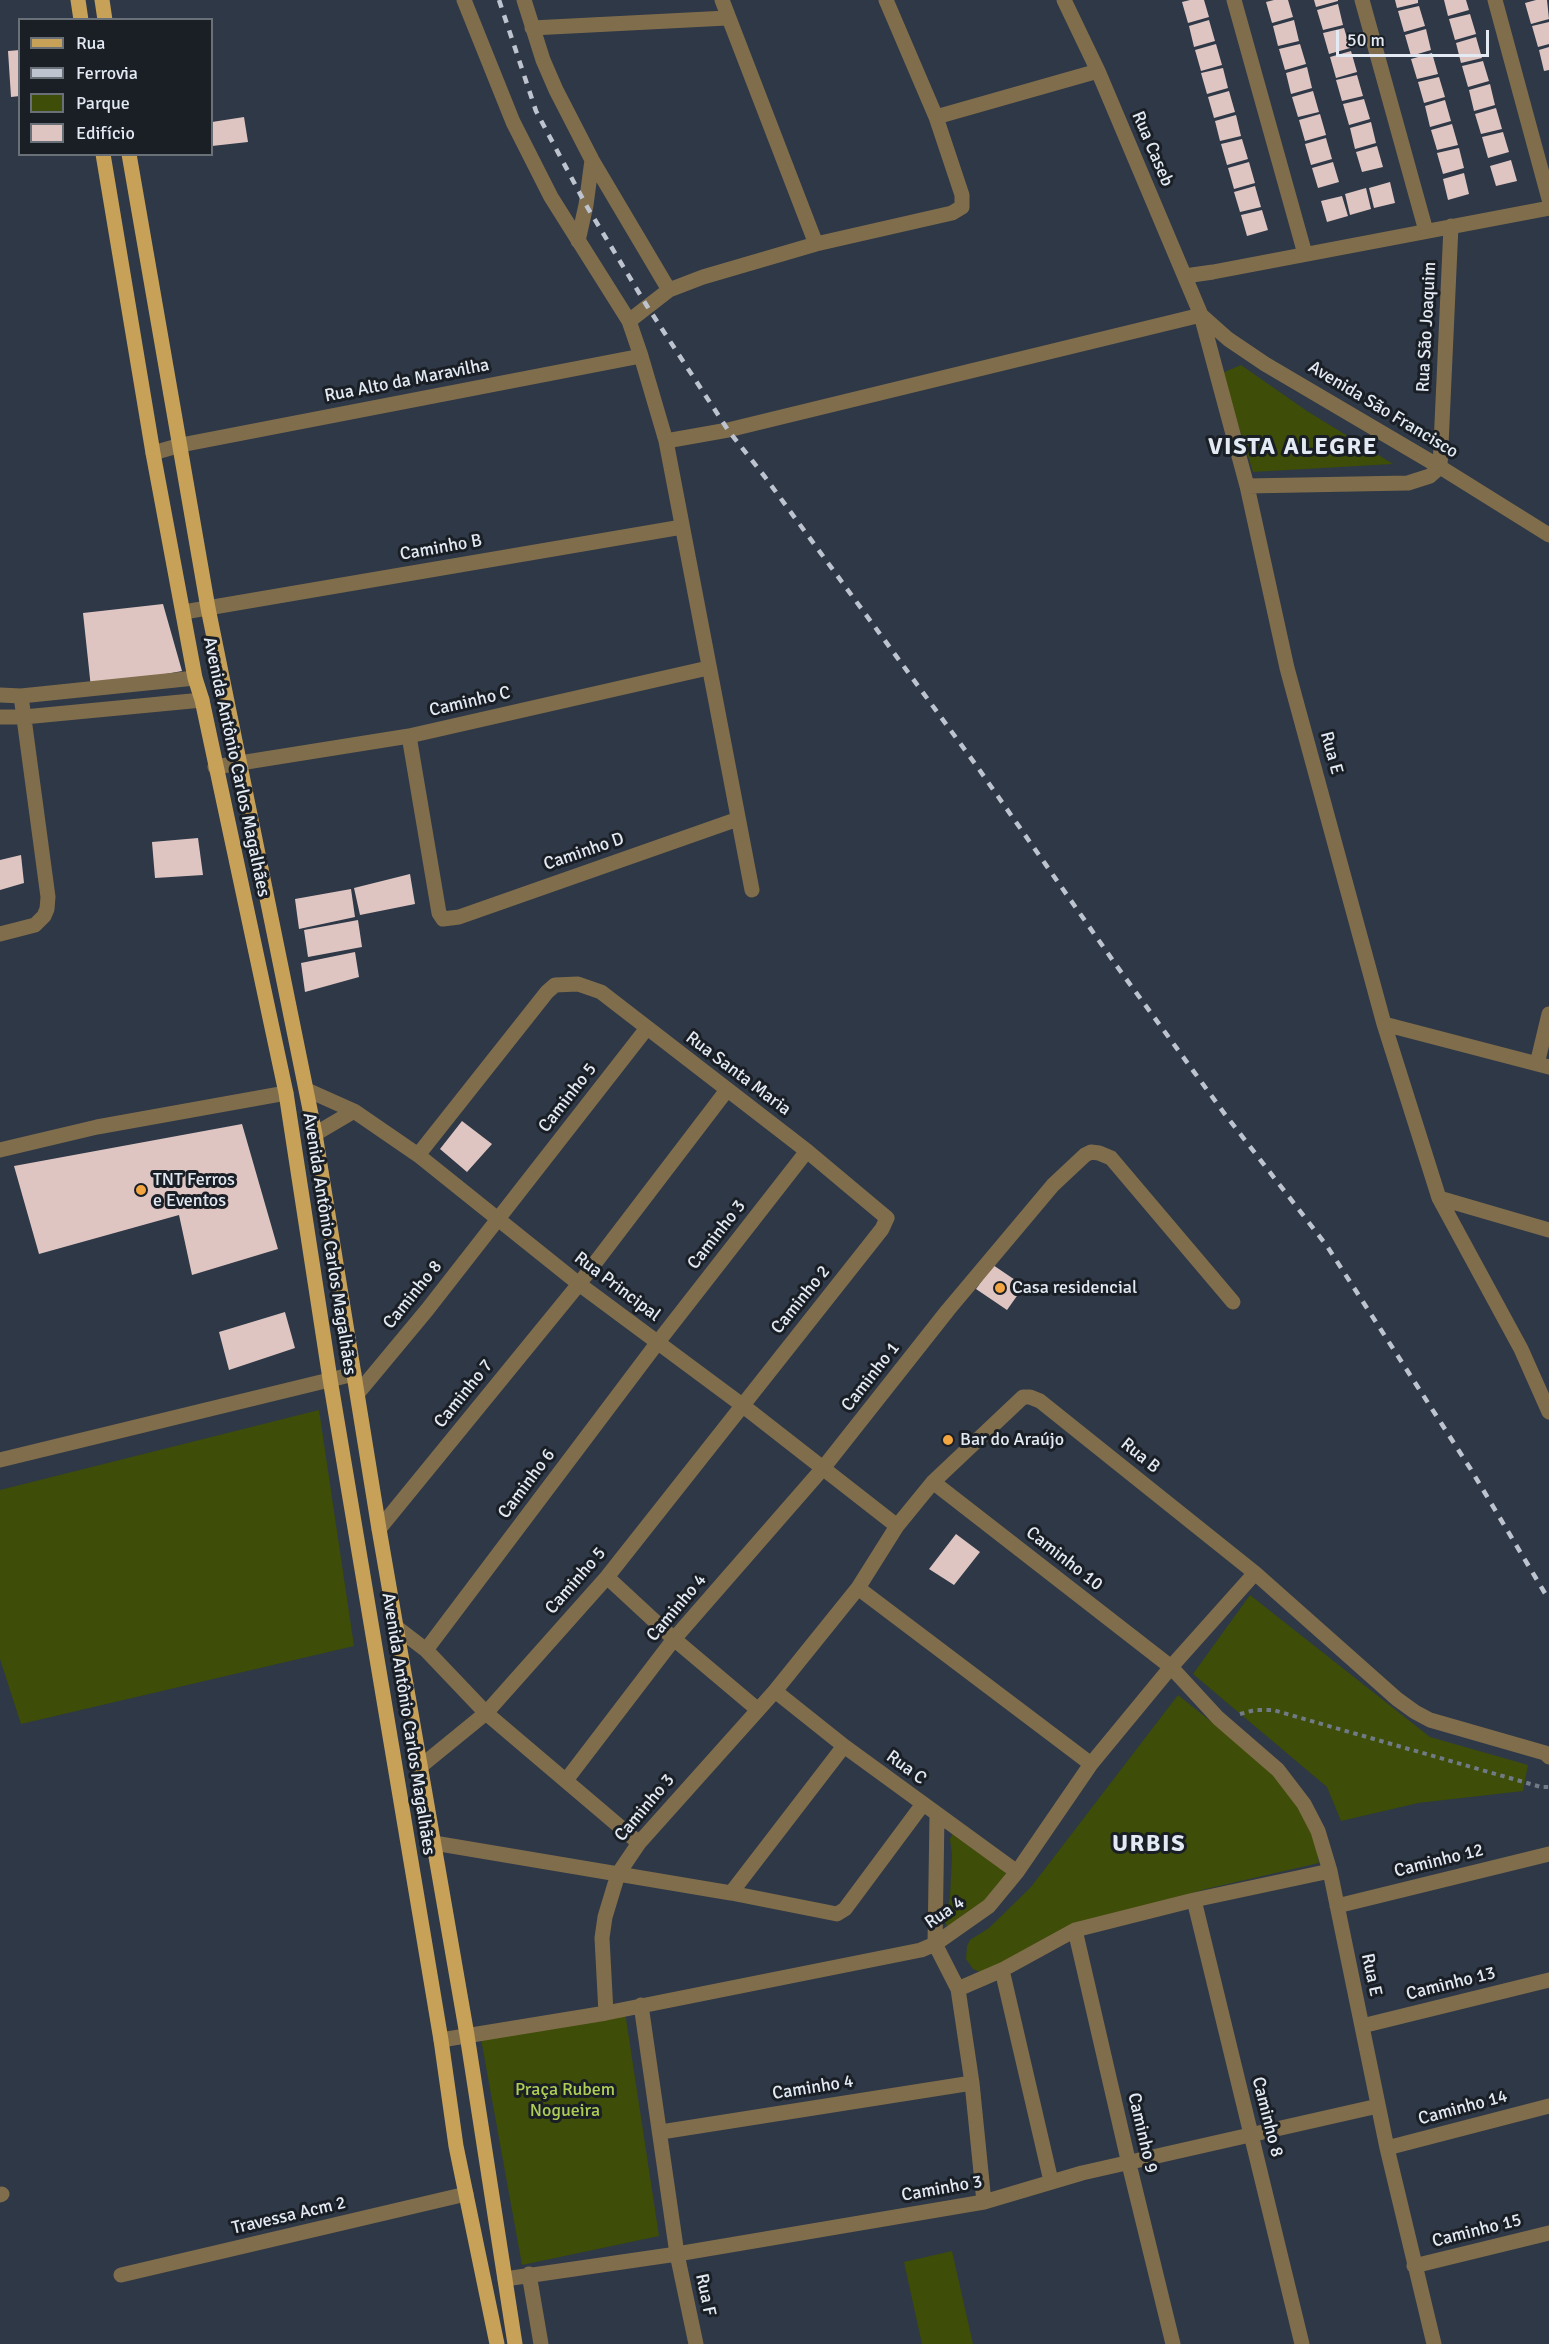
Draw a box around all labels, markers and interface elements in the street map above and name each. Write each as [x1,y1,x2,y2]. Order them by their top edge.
legend [18,18,213,156]
scale bar [1339,18,1492,56]
text: 50 m [1347,29,1385,51]
text: Rua [76,32,105,54]
text: Ferrovia [76,62,138,84]
text: Parque [76,92,130,114]
street label: Rua Caseb [1127,108,1177,190]
text: Edifício [76,122,135,144]
street label: Rua São Joaquim [1413,261,1441,393]
street label: Rua Alto da Maravilha [323,354,491,408]
street label: Avenida São Francisco [1304,357,1462,463]
district label: VISTA ALEGRE [1208,434,1378,462]
street label: Caminho B [398,530,484,566]
street label: Avenida Antônio Carlos Magalhães [198,635,274,899]
street label: Caminho C [427,682,513,722]
street label: Rua E [1315,729,1347,777]
street label: Caminho D [541,828,627,876]
street label: Rua Santa Maria [681,1027,795,1121]
street label: Caminho 5 [534,1059,602,1137]
street label: Avenida Antônio Carlos Magalhães [298,1111,360,1377]
place label: TNT Ferros e Eventos [153,1169,235,1212]
marker: TNT Ferros e Eventos [134,1183,148,1197]
street label: Caminho 3 [683,1196,751,1274]
street label: Rua Principal [570,1248,664,1326]
street label: Caminho 8 [379,1256,447,1334]
street label: Caminho 2 [767,1261,835,1339]
place label: Casa residencial [1012,1277,1137,1299]
marker: Casa residencial [993,1281,1007,1295]
street label: Caminho 1 [837,1338,905,1416]
street label: Caminho 7 [430,1355,498,1433]
place label: Bar do Araújo [960,1429,1064,1451]
marker: Bar do Araújo [941,1433,955,1447]
street label: Rua B [1116,1434,1164,1478]
street label: Caminho 6 [494,1445,560,1523]
street label: Caminho 10 [1021,1522,1107,1596]
street label: Caminho 5 [541,1543,611,1619]
street label: Caminho 4 [642,1570,712,1646]
street label: Avenida Antônio Carlos Magalhães [377,1591,439,1857]
street label: Rua C [882,1746,930,1790]
street label: Caminho 3 [610,1770,680,1846]
district label: URBIS [1112,1831,1186,1859]
street label: Caminho 12 [1392,1839,1486,1883]
street label: Rua 4 [921,1892,969,1934]
street label: Rua E [1356,1951,1386,1999]
street label: Caminho 13 [1404,1962,1498,2006]
street label: Caminho 4 [771,2071,855,2105]
street label: Caminho 8 [1247,2075,1287,2159]
park label: Praça Rubem Nogueira [515,2079,615,2122]
street label: Caminho 14 [1416,2086,1510,2130]
street label: Caminho 9 [1122,2091,1162,2175]
street label: Caminho 3 [900,2171,984,2207]
street label: Travessa Acm 2 [230,2192,348,2240]
street label: Caminho 15 [1430,2209,1524,2253]
street label: Rua F [690,2272,720,2318]

